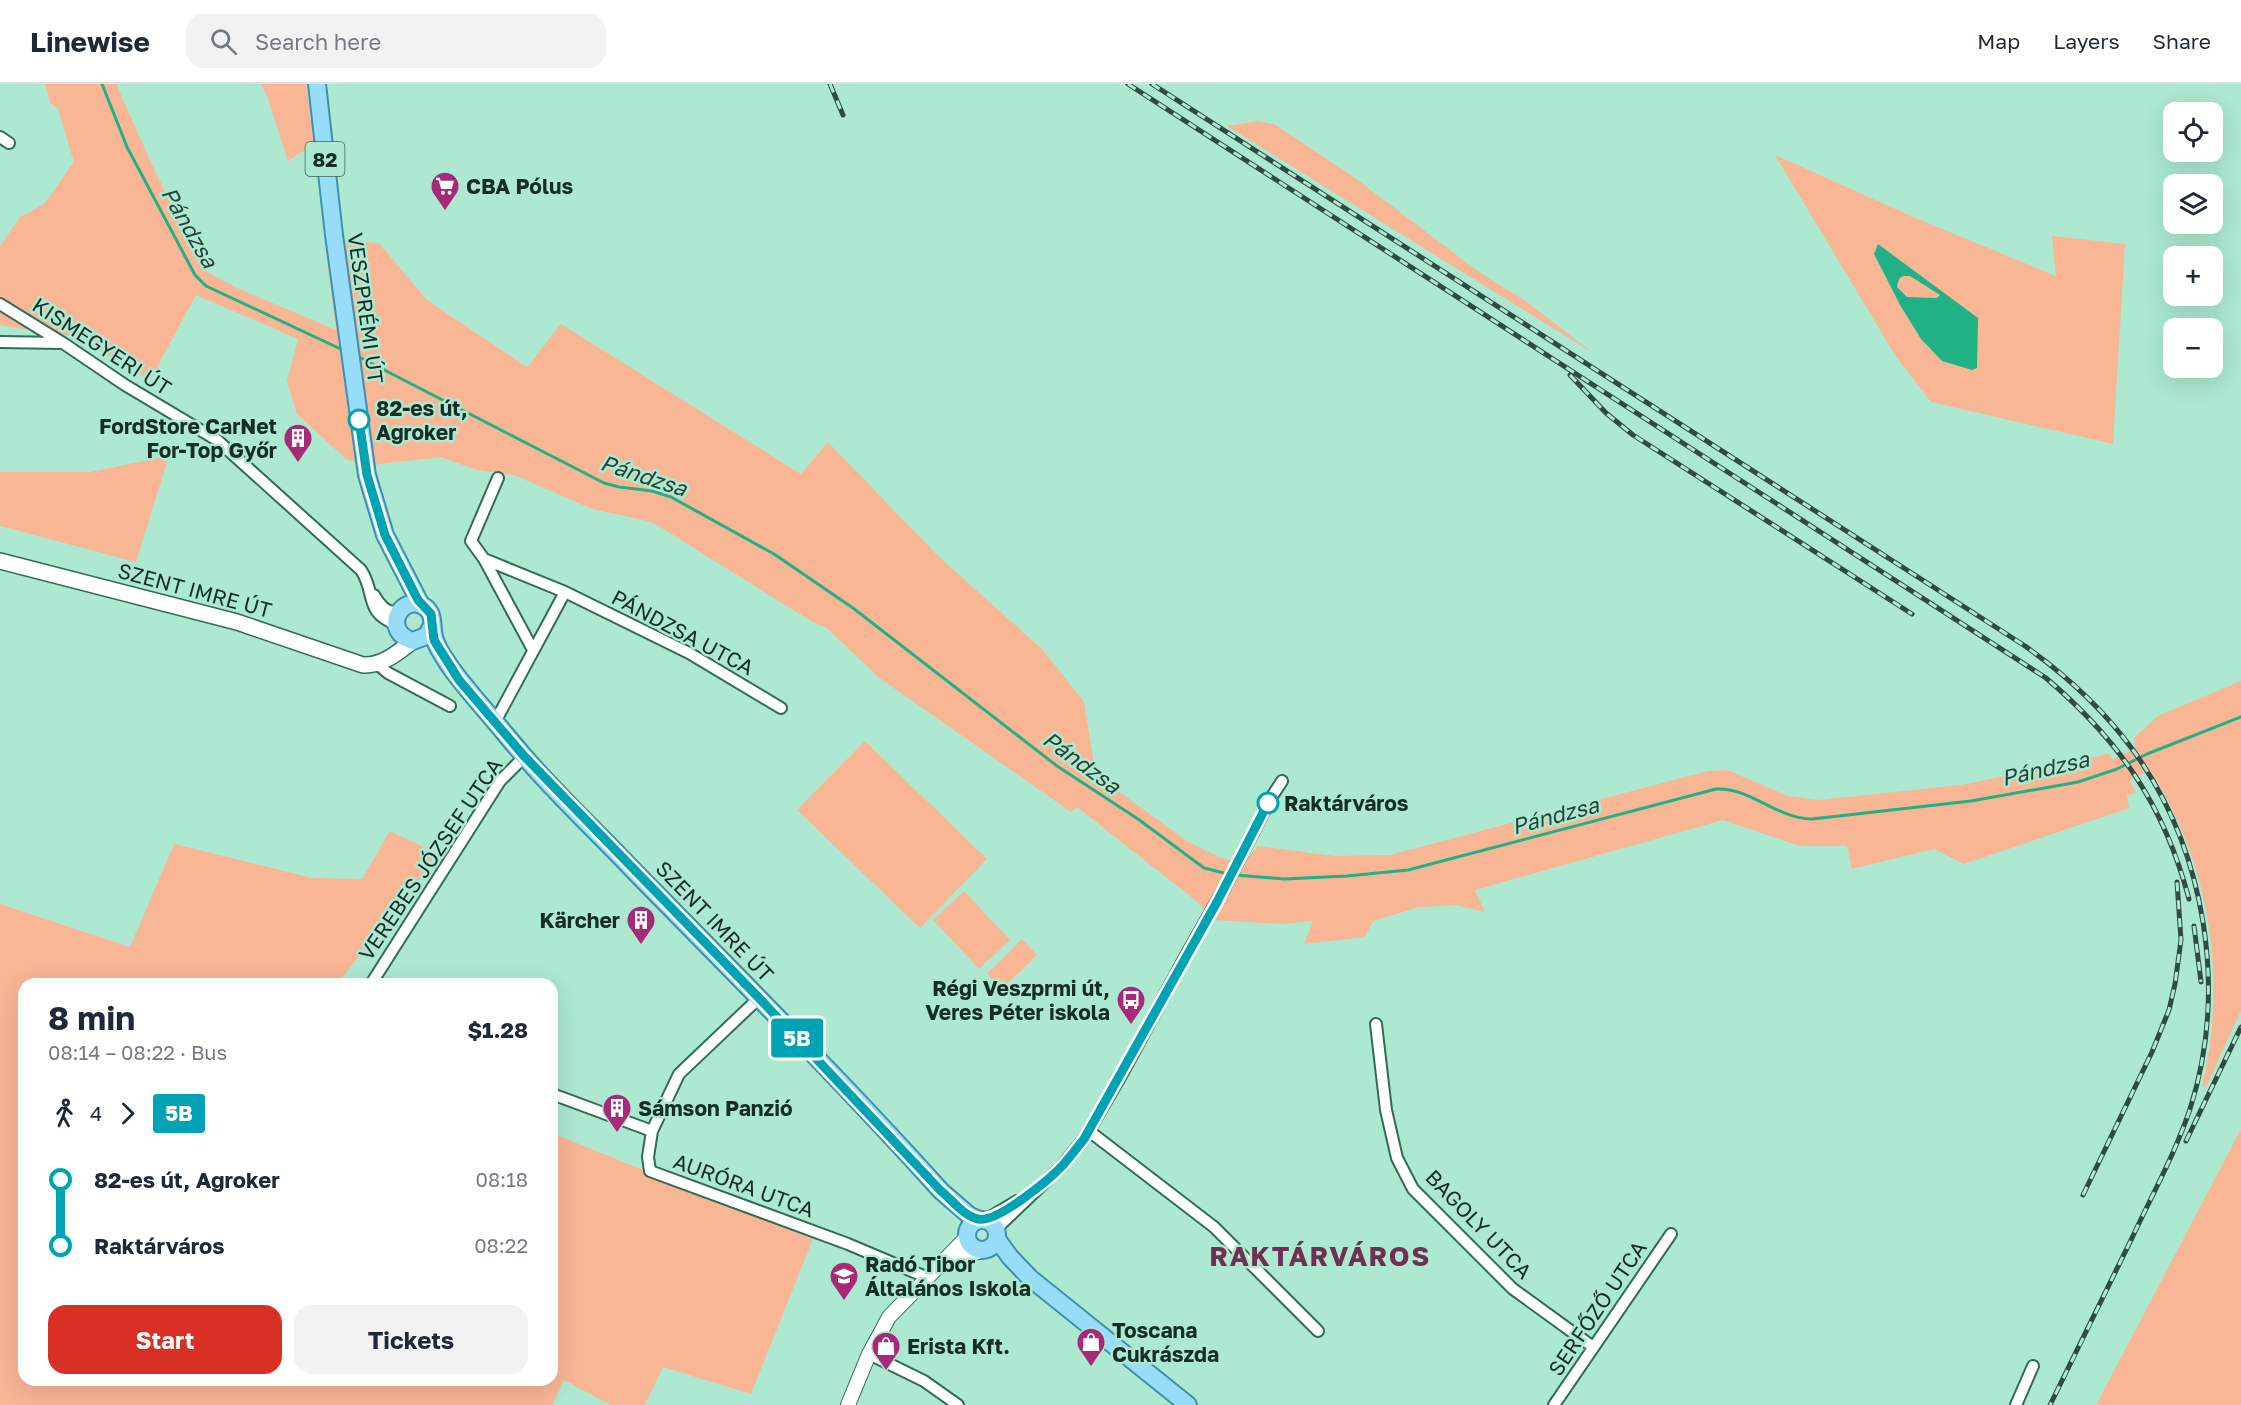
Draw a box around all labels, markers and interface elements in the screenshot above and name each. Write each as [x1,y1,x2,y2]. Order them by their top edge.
search box [186,14,606,68]
text: Linewise [30,25,150,58]
icon: search [207,25,240,58]
text: Search here [255,28,381,55]
text: Map [1977,28,2020,54]
text: Layers [2053,28,2120,54]
text: Share [2153,28,2211,54]
map controls [2163,102,2223,378]
button: locate [2163,102,2223,162]
road number: 82 [306,142,344,176]
supermarket icon: CBA Pólus [429,170,461,212]
place label: CBA Pólus [466,173,573,199]
button: layers [2163,174,2223,234]
water label: Pándzsa [156,182,225,274]
street label: VESZPRÉMI ÚT [343,231,389,385]
button: + [2163,246,2223,306]
street label: KISMEGYERI ÚT [28,291,176,401]
button: − [2163,318,2223,378]
place label: 82-es út, Agroker [376,395,468,445]
marker: 82-es út, Agroker [348,409,370,431]
place label: FordStore CarNet For-Top Győr [99,413,277,463]
building icon: FordStore CarNet For-Top Győr [282,422,314,464]
water label: Pándzsa [598,448,692,502]
street label: SZENT IMRE ÚT [115,557,275,623]
street label: PÁNDZSA UTCA [608,584,758,680]
water label: Pándzsa [1038,725,1127,800]
water label: Pándzsa [1999,744,2093,791]
street label: VEREBES JÓZSEF UTCA [353,753,507,965]
place label: Raktárváros [1284,790,1409,816]
water label: Pándzsa [1509,790,1603,840]
marker: Raktárváros [1257,792,1279,814]
street label: SZENT IMRE ÚT [651,855,779,987]
building icon: Kärcher [625,904,657,946]
place label: Kärcher [540,907,620,933]
place label: Régi Veszprmi út, Veres Péter iskola [925,975,1110,1025]
bus stop icon: Régi Veszprmi út, Veres Péter iskola [1115,984,1147,1026]
text: 8 min [48,998,135,1037]
text: $1.28 [467,1016,528,1043]
line badge: 5B [770,1018,824,1058]
text: 5B [783,1025,811,1051]
text: 08:14 – 08:22 · Bus [48,1040,227,1064]
building icon: Sámson Panzió [601,1092,633,1134]
place label: Sámson Panzió [638,1095,793,1121]
icon: walk [48,1097,81,1130]
icon: forward [111,1097,144,1130]
text: 5B [165,1100,193,1126]
text: 4 [90,1101,102,1125]
street label: AURÓRA UTCA [670,1147,818,1223]
street label: BAGOLY UTCA [1420,1164,1538,1284]
text: 82-es út, Agroker [94,1166,280,1193]
text: 08:18 [476,1167,528,1191]
text: Raktárváros [94,1232,224,1259]
text: 08:22 [474,1233,528,1257]
street label: SERFŐZŐ UTCA [1542,1236,1652,1380]
district label: RAKTÁRVÁROS [1209,1240,1431,1272]
place label: Radó Tibor Általános Iskola [865,1251,1031,1301]
school or university icon: Radó Tibor Általános Iskola [828,1260,860,1302]
button: Start [48,1305,282,1374]
button: Tickets [294,1305,528,1374]
place label: Toscana Cukrászda [1112,1317,1219,1367]
shop icon: Toscana Cukrászda [1075,1326,1107,1368]
shop icon: Erista Kft. [870,1330,902,1372]
place label: Erista Kft. [907,1333,1010,1359]

